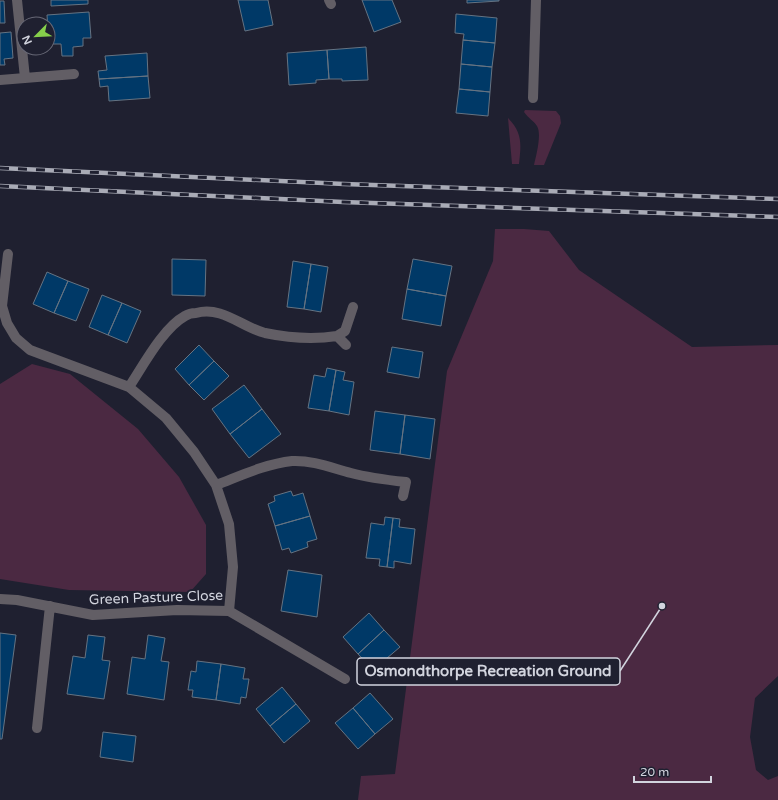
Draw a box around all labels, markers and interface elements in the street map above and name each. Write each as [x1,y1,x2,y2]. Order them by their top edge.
north arrow [16,16,56,56]
text: N [20,33,35,47]
street label: Green Pasture Close [89,587,223,608]
callout: Osmondthorpe Recreation Ground [357,658,620,685]
text: Osmondthorpe Recreation Ground [364,662,612,681]
scale bar [634,758,711,784]
text: 20 m [640,765,669,779]

